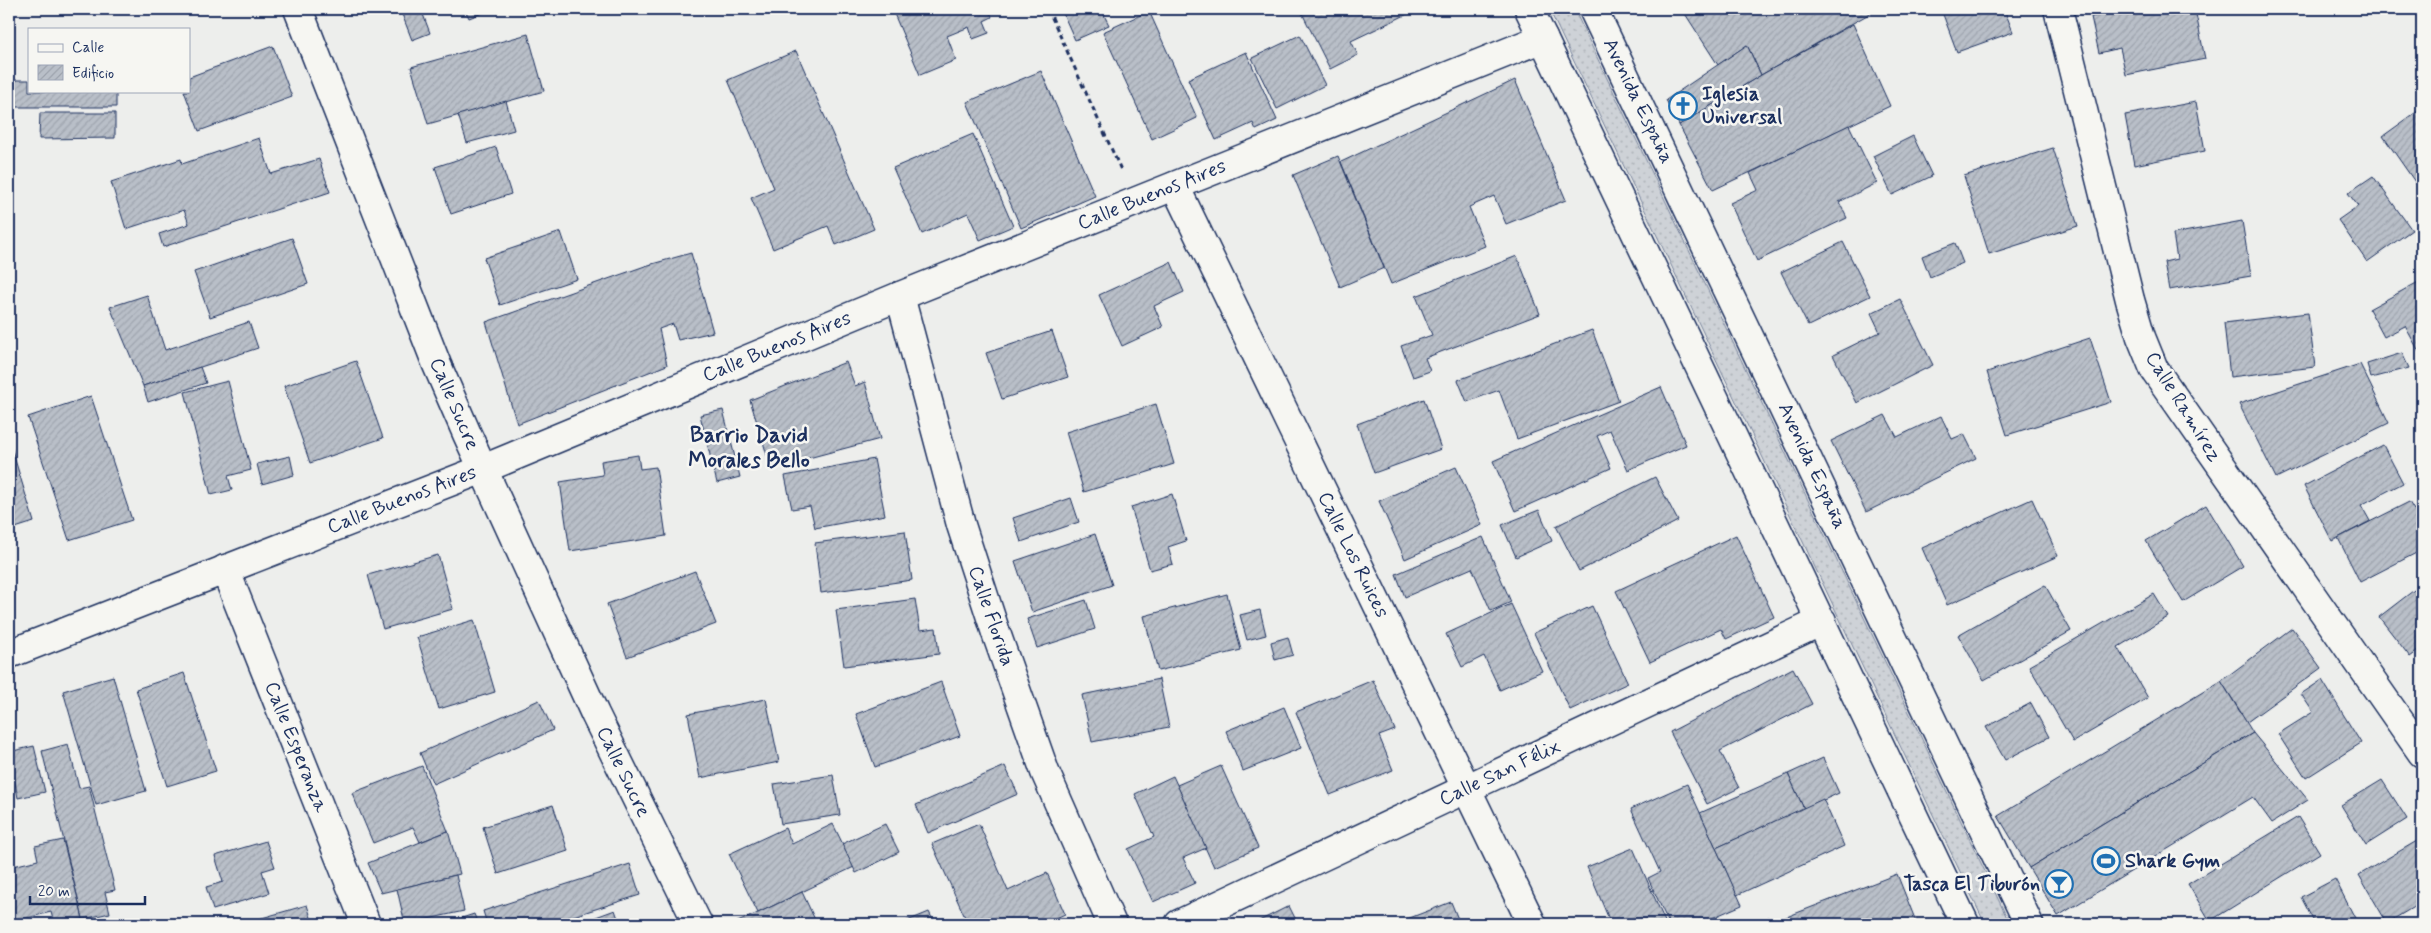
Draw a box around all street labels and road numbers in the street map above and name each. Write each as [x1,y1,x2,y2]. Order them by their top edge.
street label: Avenida España [1596,34,1680,168]
street label: Calle Buenos Aires [1074,153,1230,237]
street label: Calle Buenos Aires [699,305,855,389]
street label: Calle Ramírez [2138,347,2228,467]
street label: Calle Sucre [423,354,486,454]
street label: Avenida España [1771,399,1853,533]
street label: Calle Buenos Aires [323,459,481,541]
street label: Calle Los Ruices [1311,487,1395,623]
street label: Calle Florida [961,562,1021,670]
street label: Calle Esperanza [258,678,335,817]
street label: Calle Sucre [589,722,657,822]
street label: Calle San Félix [1435,733,1566,813]

